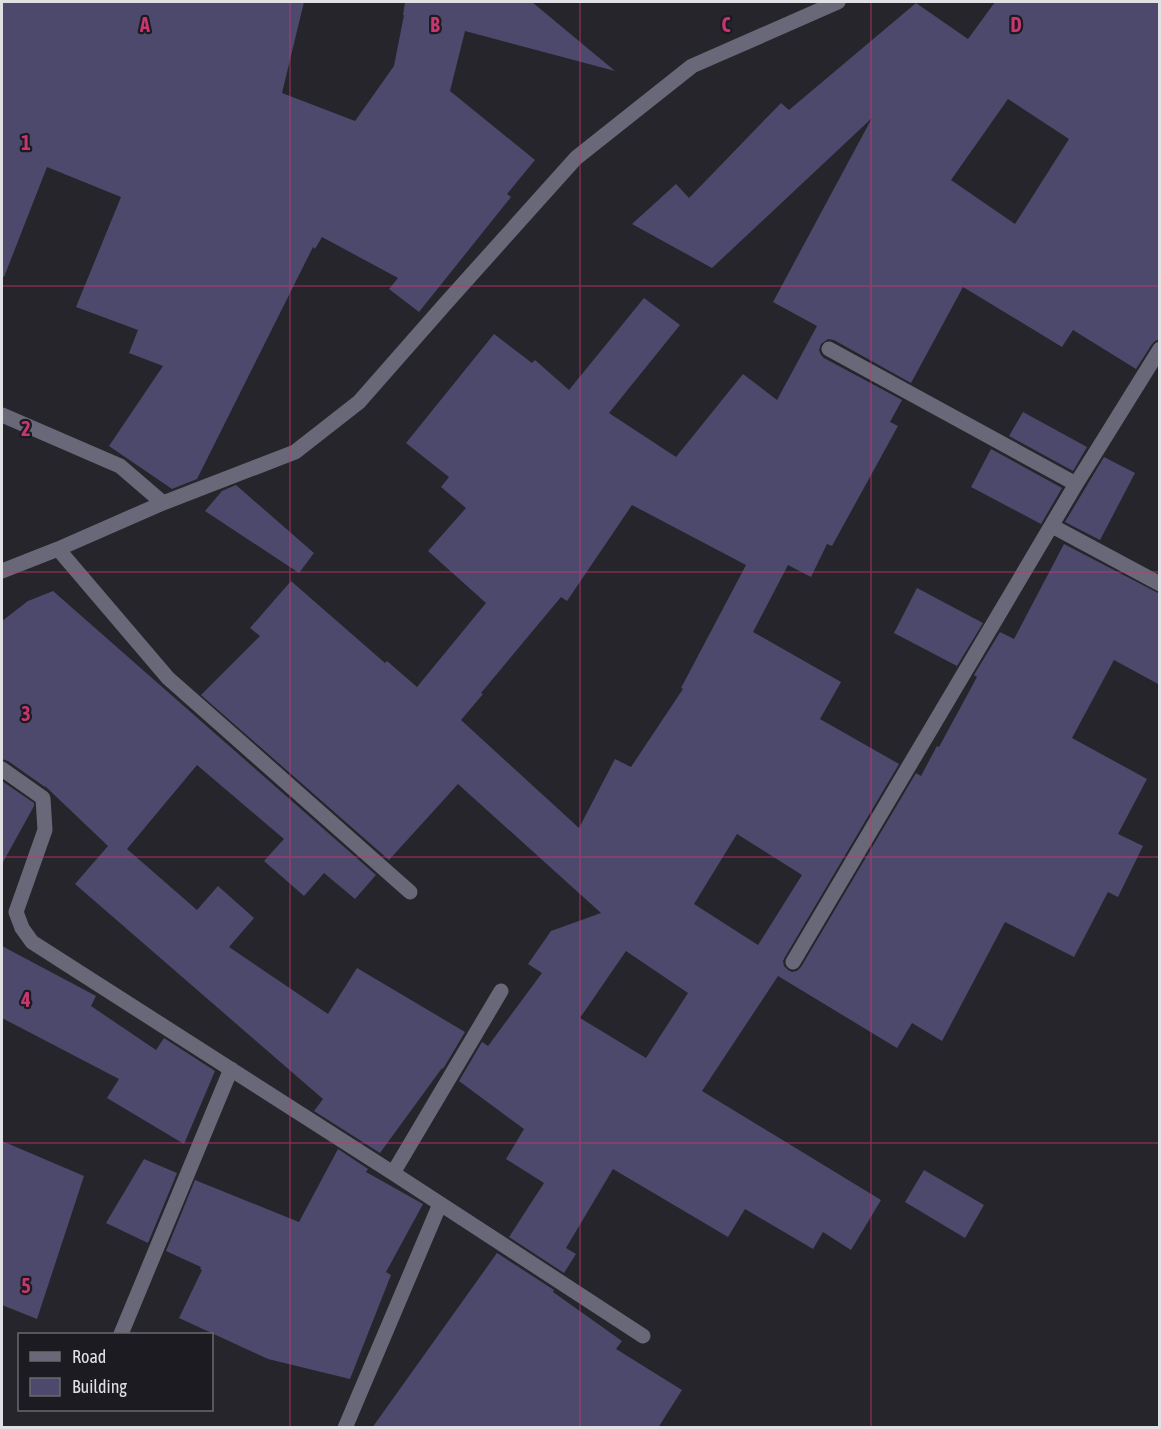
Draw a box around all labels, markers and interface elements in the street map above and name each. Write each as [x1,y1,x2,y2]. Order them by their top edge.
text: A [139,13,150,36]
text: B [430,13,440,36]
text: C [722,13,731,36]
text: D [1010,13,1022,36]
text: 1 [21,131,31,154]
text: 2 [21,417,31,440]
text: 3 [21,702,31,725]
text: 4 [20,988,31,1011]
text: 5 [21,1274,31,1297]
legend [18,1333,213,1411]
text: Road [72,1346,106,1367]
text: Building [72,1376,127,1397]

